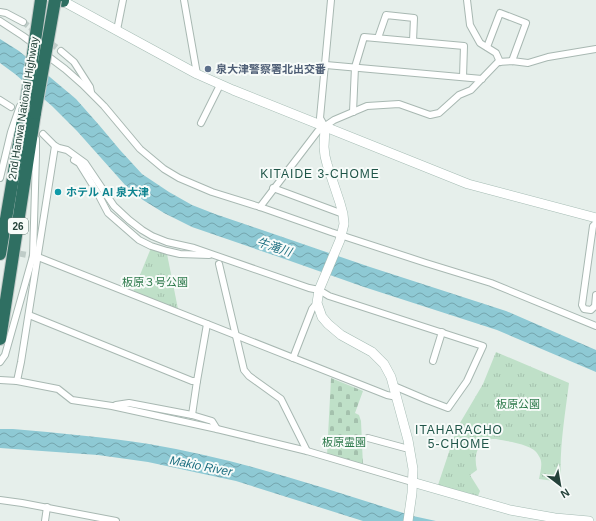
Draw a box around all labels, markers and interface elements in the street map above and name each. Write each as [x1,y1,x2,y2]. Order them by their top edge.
street label: 2nd Hanwa National Highway [6,35,40,180]
place label: 泉大津警察署北出交番 [216,63,326,75]
marker: 泉大津警察署北出交番 [203,64,213,74]
district label: KITAIDE 3-CHOME [260,167,380,181]
place label: ホテル AI 泉大津 [66,186,149,198]
marker: ホテル AI 泉大津 [53,187,63,197]
road number: 26 [8,218,28,234]
water label: 牛滝川 [255,235,295,260]
park label: 板原３号公園 [122,276,188,288]
park label: 板原公園 [496,398,540,410]
district label: ITAHARACHO 5-CHOME [415,423,503,451]
park label: 板原霊園 [322,436,366,448]
water label: Makio River [169,453,234,479]
north arrow [540,465,580,505]
text: N [559,486,572,501]

